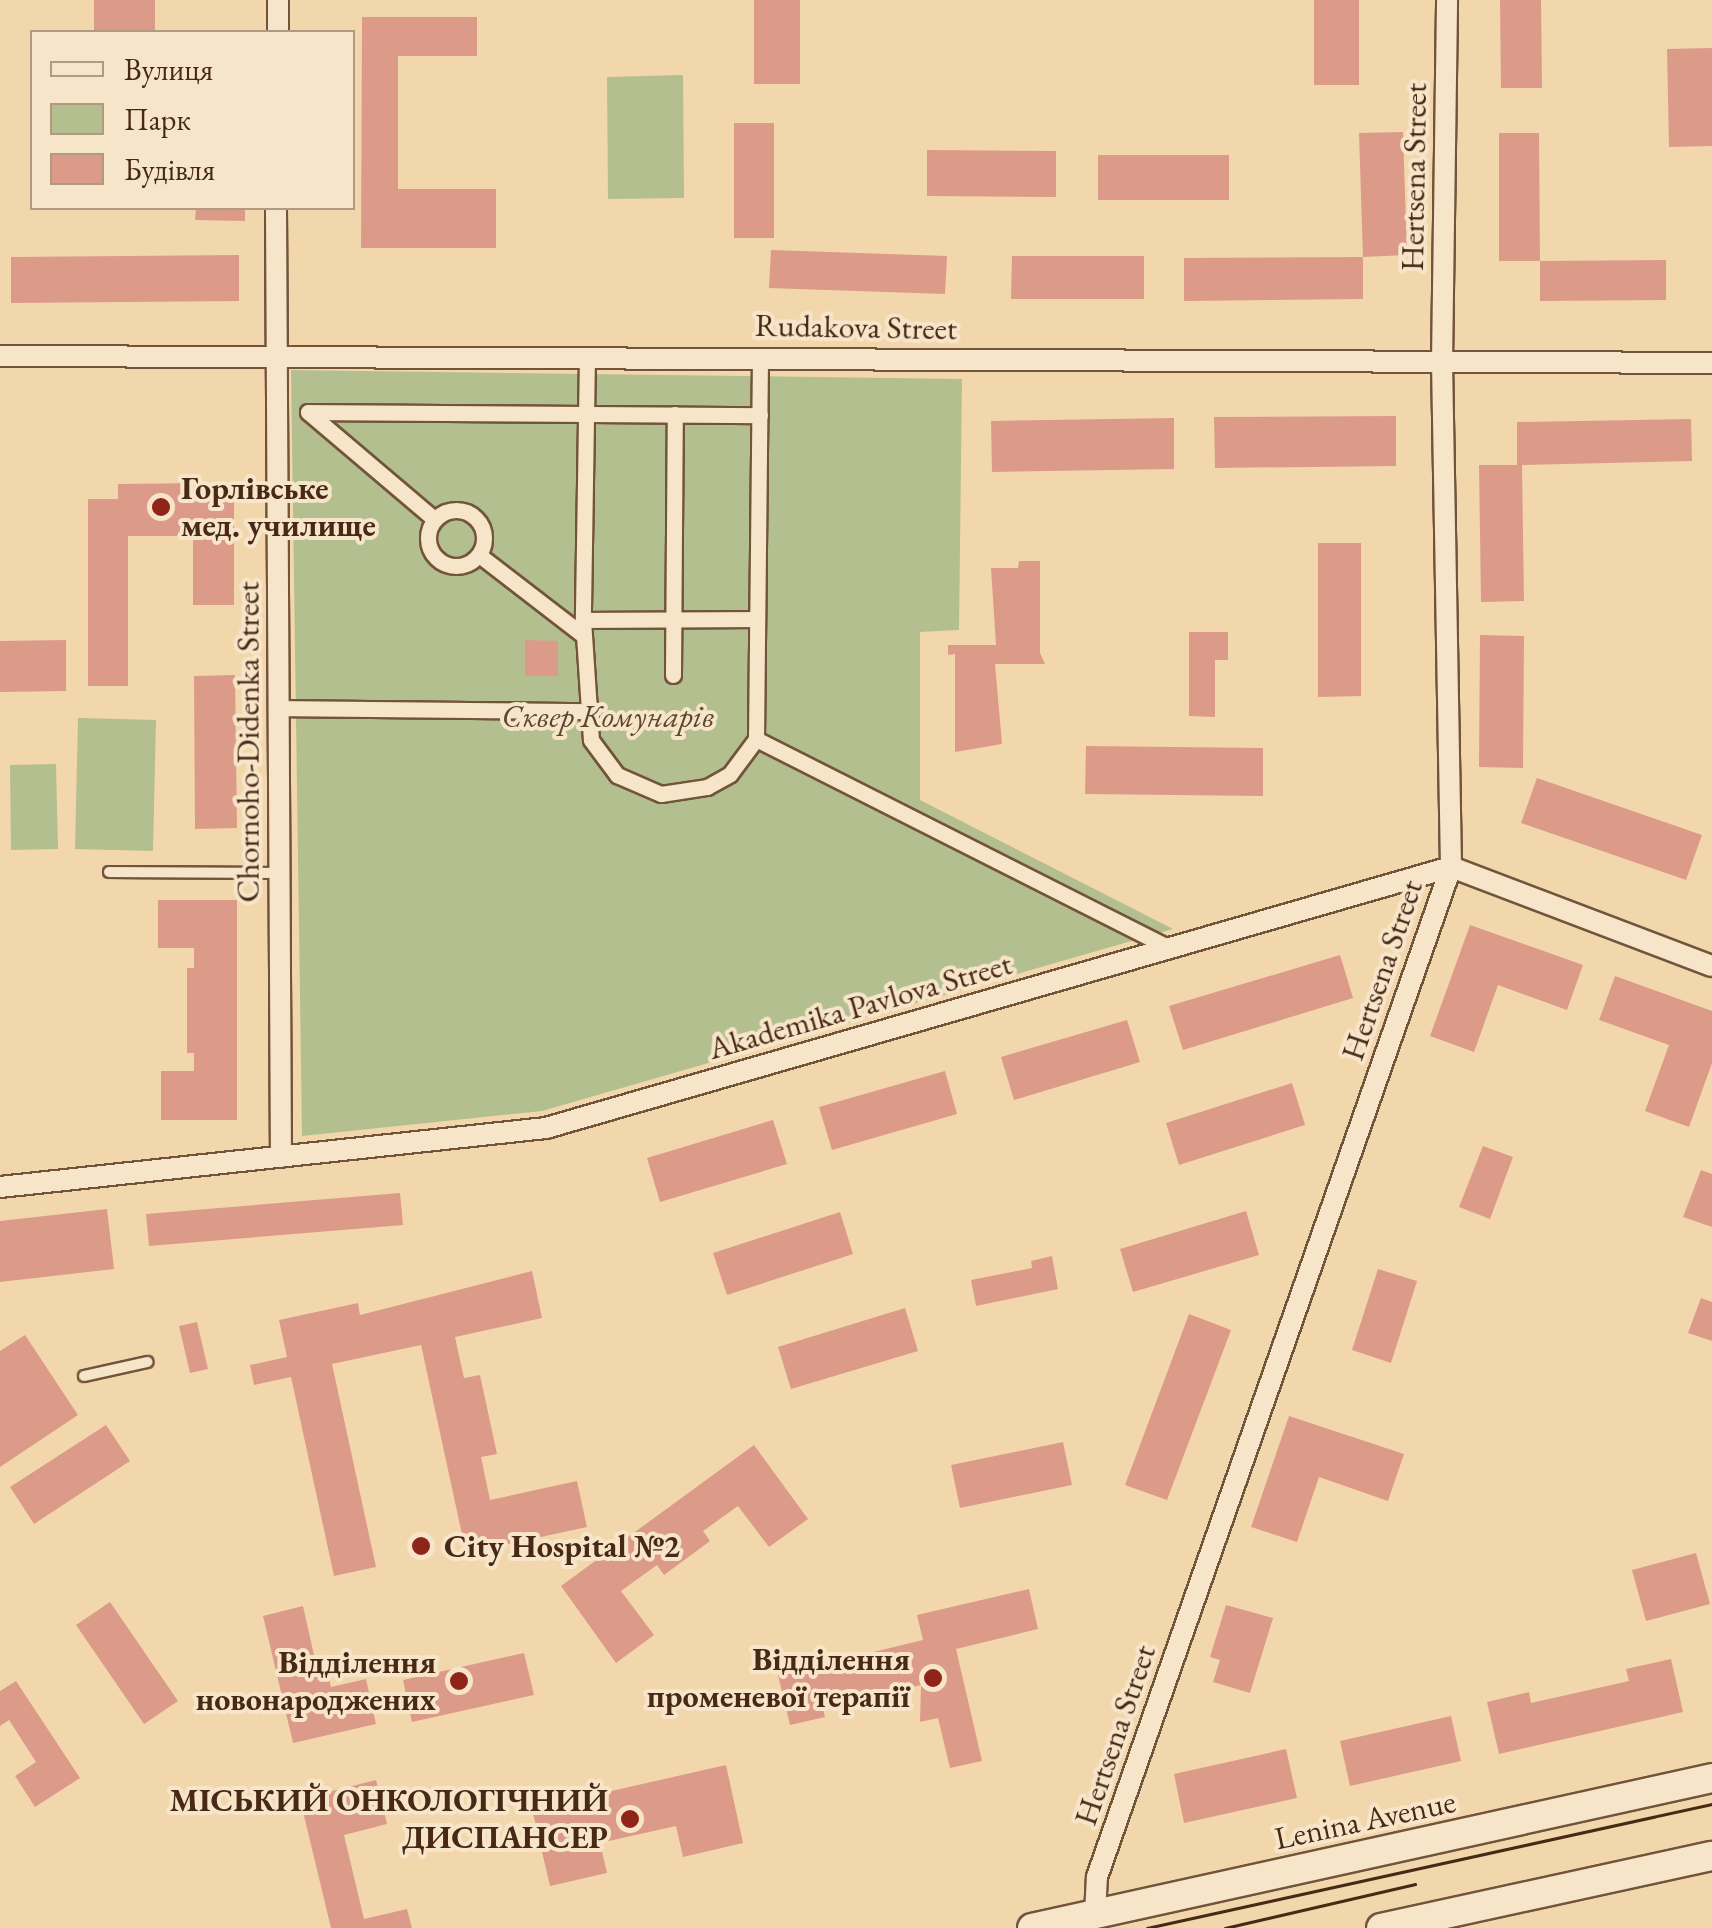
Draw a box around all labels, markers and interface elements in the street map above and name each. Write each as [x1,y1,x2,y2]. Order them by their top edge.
legend [30,30,355,210]
text: Вулиця [124,50,213,89]
street label: Hertsena Street [1393,83,1435,271]
text: Парк [124,100,191,139]
text: Будівля [124,150,215,189]
street label: Rudakova Street [755,306,957,348]
place label: Горлівське мед. училище [181,470,376,545]
marker: Горлівське мед. училище [150,496,172,518]
street label: Chornoho-Didenka Street [229,581,267,903]
park label: Сквер Комунарів [501,697,715,735]
street label: Hertsena Street [1333,875,1431,1065]
street label: Akademika Pavlova Street [704,944,1016,1068]
place label: City Hospital №2 [444,1527,680,1565]
marker: City Hospital №2 [408,1533,434,1559]
street label: Hertsena Street [1066,1640,1164,1830]
place label: Відділення променевої терапії [647,1641,910,1716]
place label: Відділення новонароджених [196,1644,436,1719]
marker: Відділення променевої терапії [920,1665,946,1691]
marker: Відділення новонароджених [446,1668,472,1694]
place label: МІСЬКИЙ ОНКОЛОГІЧНИЙ ДИСПАНСЕР [170,1782,608,1857]
street label: Lenina Avenue [1271,1782,1459,1858]
marker: МІСЬКИЙ ОНКОЛОГІЧНИЙ ДИСПАНСЕР [617,1806,643,1832]

